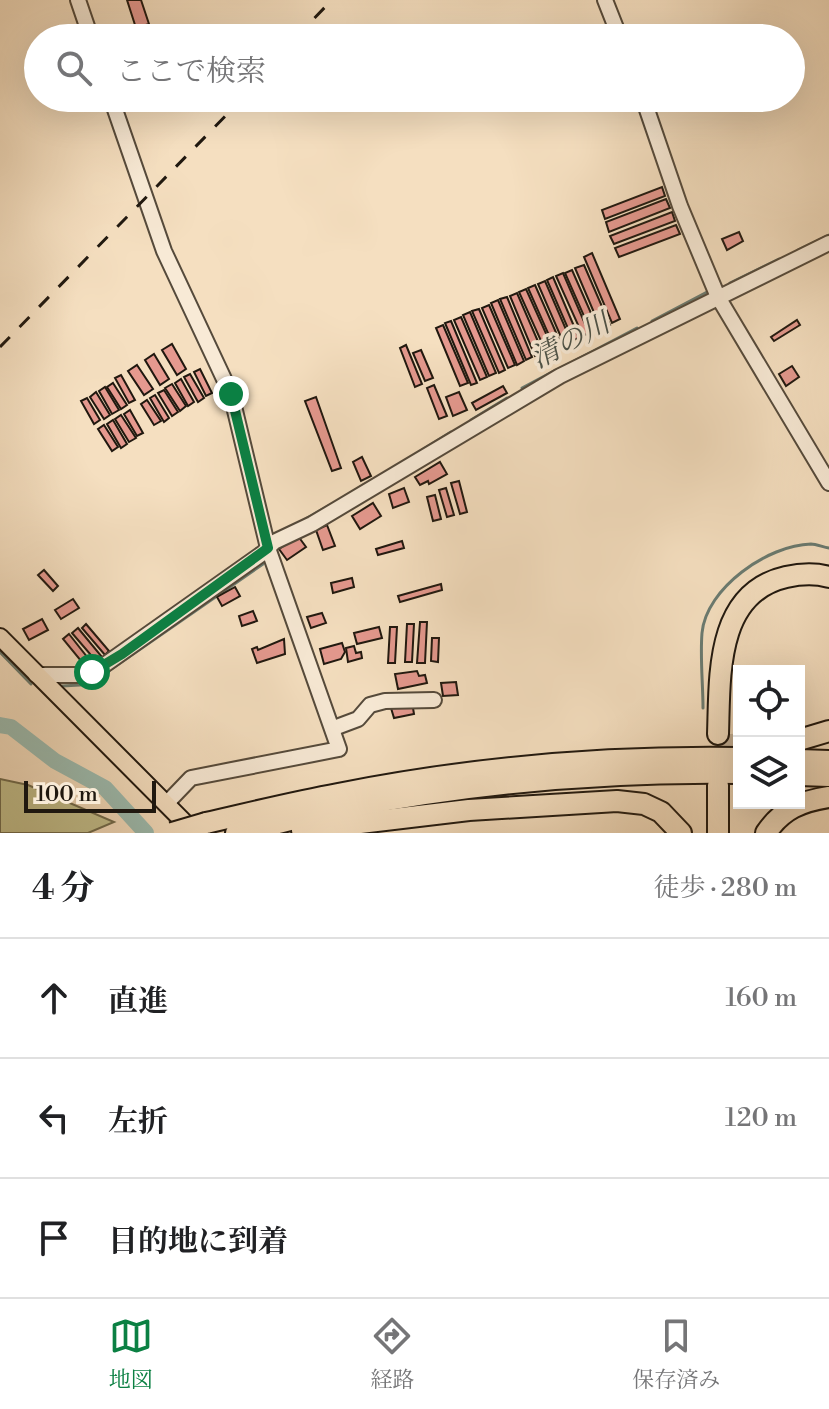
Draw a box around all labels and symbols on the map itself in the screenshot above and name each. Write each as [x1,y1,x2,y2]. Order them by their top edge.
water label: 清の川 [525,305,619,376]
route end [213,376,249,412]
route start [74,654,110,690]
scale bar [24,777,156,813]

